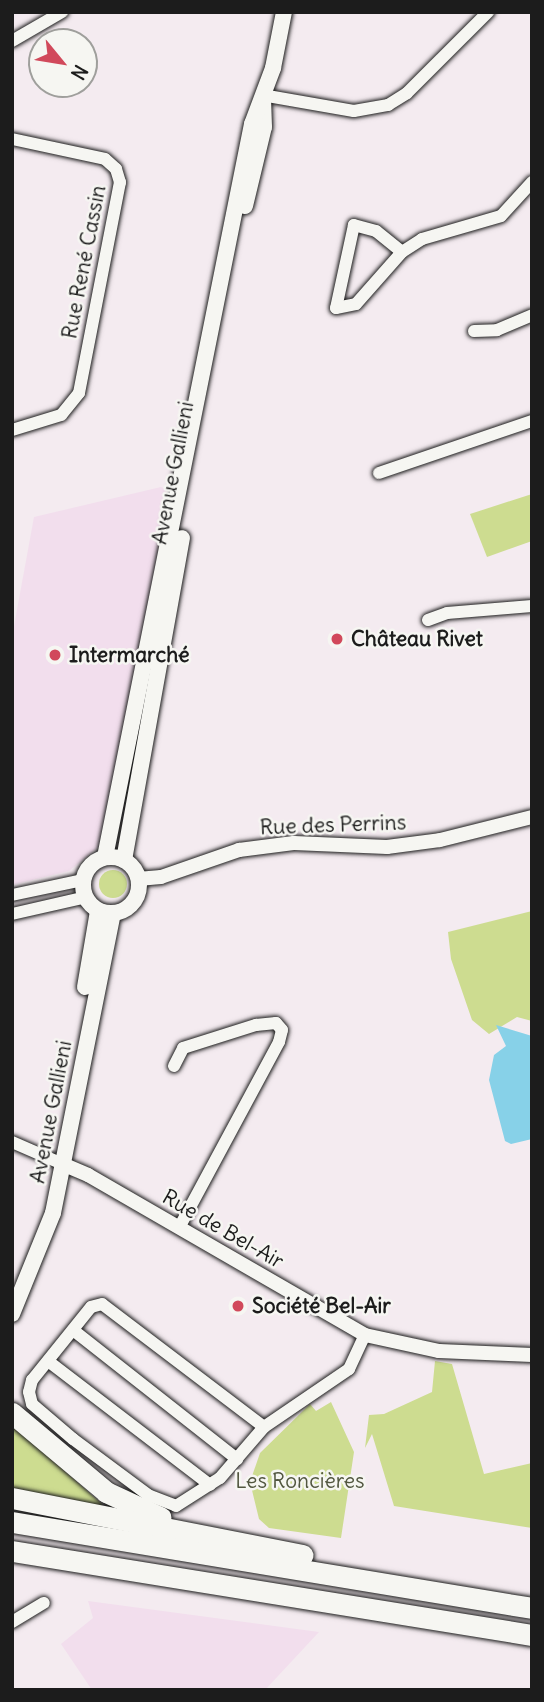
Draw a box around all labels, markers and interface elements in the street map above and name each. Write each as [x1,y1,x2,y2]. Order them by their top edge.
north arrow [28,28,98,98]
text: N [66,61,93,84]
street label: Rue René Cassin [57,183,111,341]
street label: Avenue Gallieni [147,400,199,546]
place label: Château Rivet [351,626,483,652]
marker: Château Rivet [329,631,345,647]
place label: Intermarché [69,642,190,668]
marker: Intermarché [47,647,63,663]
street label: Rue des Perrins [259,810,407,840]
street label: Avenue Gallieni [25,1039,77,1185]
street label: Rue de Bel-Air [158,1184,288,1274]
place label: Société Bel-Air [252,1293,391,1319]
marker: Société Bel-Air [230,1298,246,1314]
park label: Les Roncières [235,1468,365,1494]

